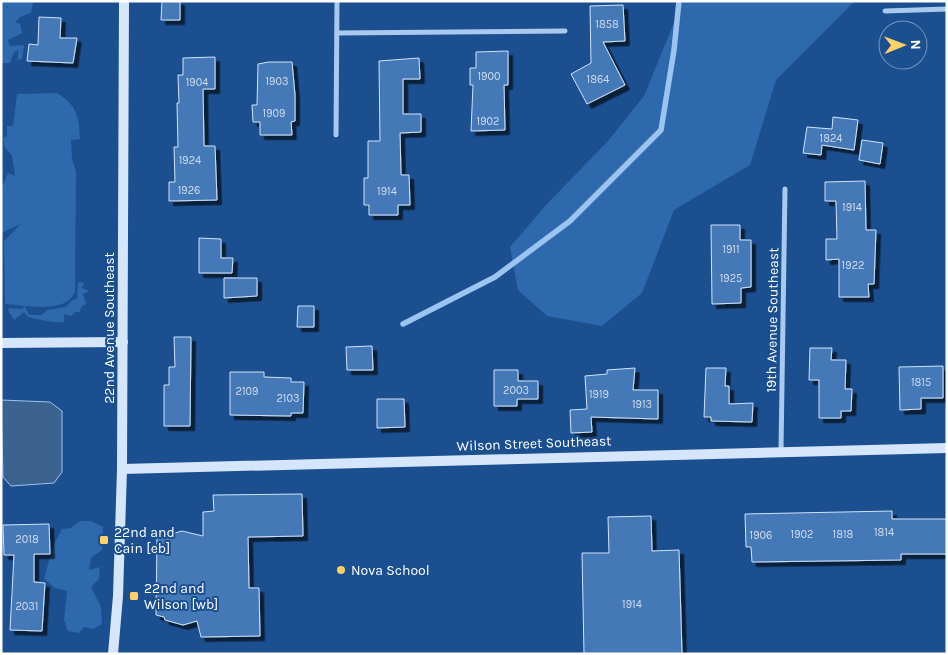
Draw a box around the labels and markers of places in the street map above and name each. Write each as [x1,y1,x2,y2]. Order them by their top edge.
place label: 22nd and Cain [eb] [114,524,175,557]
marker: 22nd and Cain [eb] [98,534,110,546]
place label: Nova School [351,562,430,579]
marker: Nova School [335,564,347,576]
place label: 22nd and Wilson [wb] [144,580,218,613]
marker: 22nd and Wilson [wb] [128,590,140,602]

